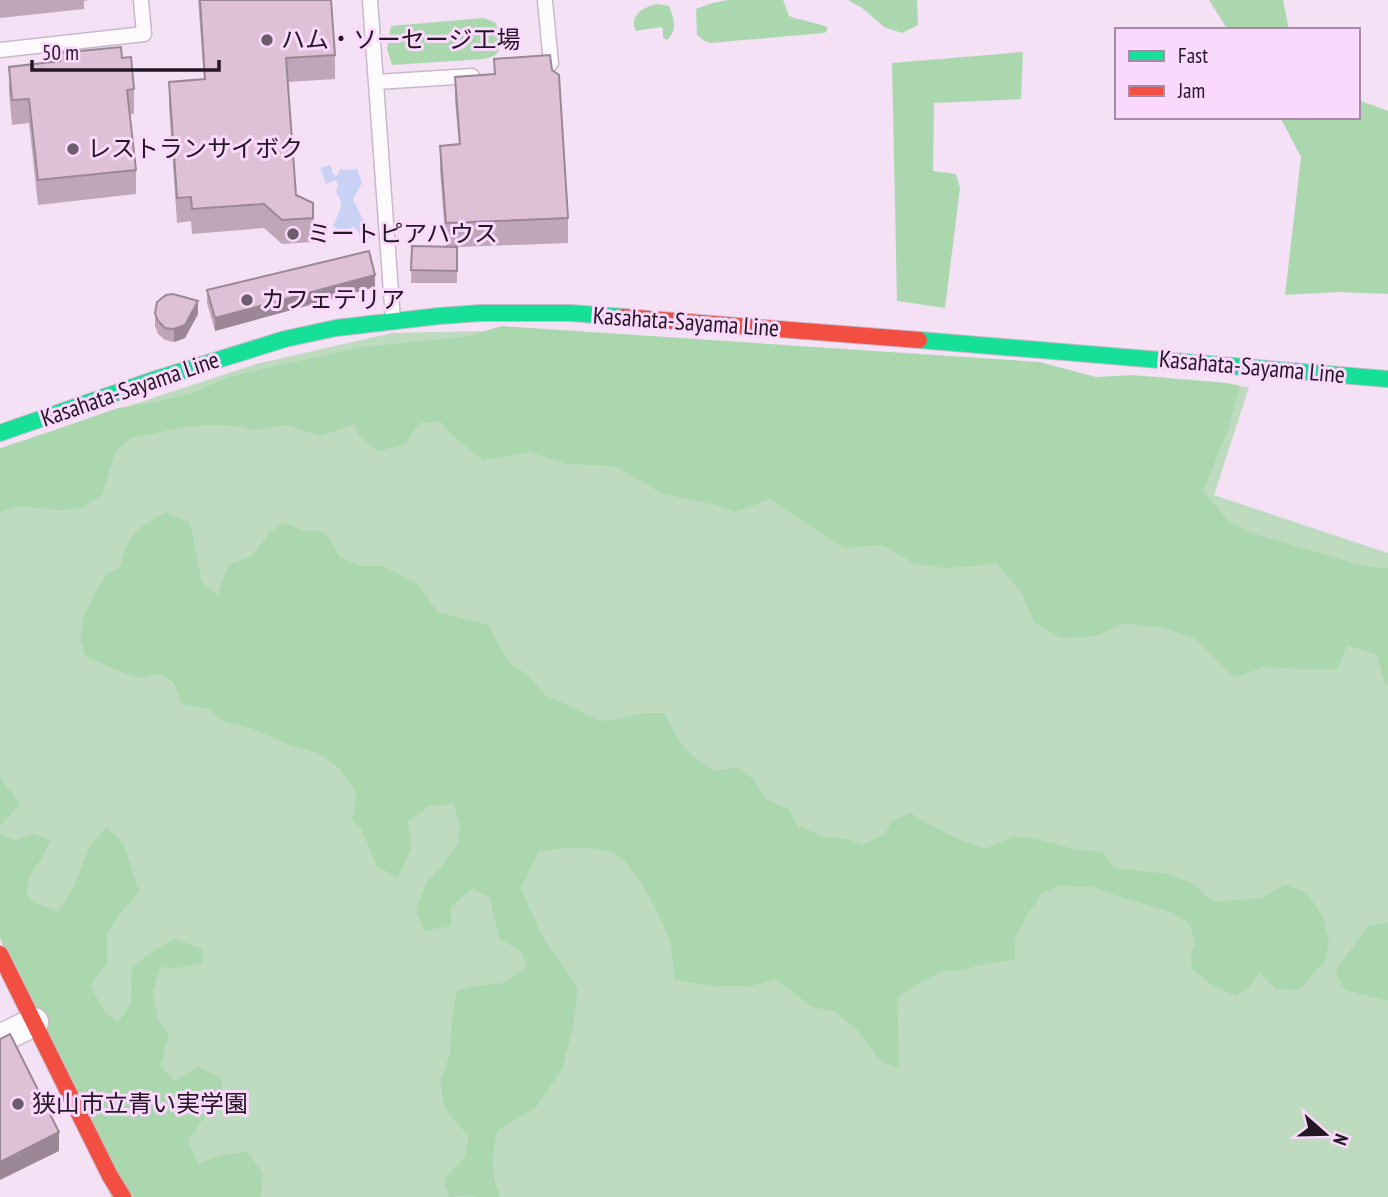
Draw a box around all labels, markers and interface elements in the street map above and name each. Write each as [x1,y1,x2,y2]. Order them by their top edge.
place label: ハム・ソーセージ工場 [281,24,521,55]
scale bar [32,28,219,72]
legend [1115,28,1360,119]
marker: ハム・ソーセージ工場 [259,32,275,48]
text: 50 m [42,39,79,66]
text: Fast [1178,42,1208,69]
text: Jam [1177,77,1205,104]
place label: レストランサイボク [87,133,303,164]
marker: レストランサイボク [65,141,81,157]
place label: ミートピアハウス [307,218,498,249]
marker: ミートピアハウス [285,226,301,242]
place label: カフェテリア [261,284,405,315]
marker: カフェテリア [239,292,255,308]
street label: Kasahata-Sayama Line [592,300,780,343]
street label: Kasahata-Sayama Line [1158,343,1346,390]
street label: Kasahata-Sayama Line [37,344,223,434]
place label: 狭山市立青い実学園 [32,1088,248,1119]
marker: 狭山市立青い実学園 [10,1096,26,1112]
north arrow [1290,1099,1360,1169]
text: N [1328,1131,1354,1149]

